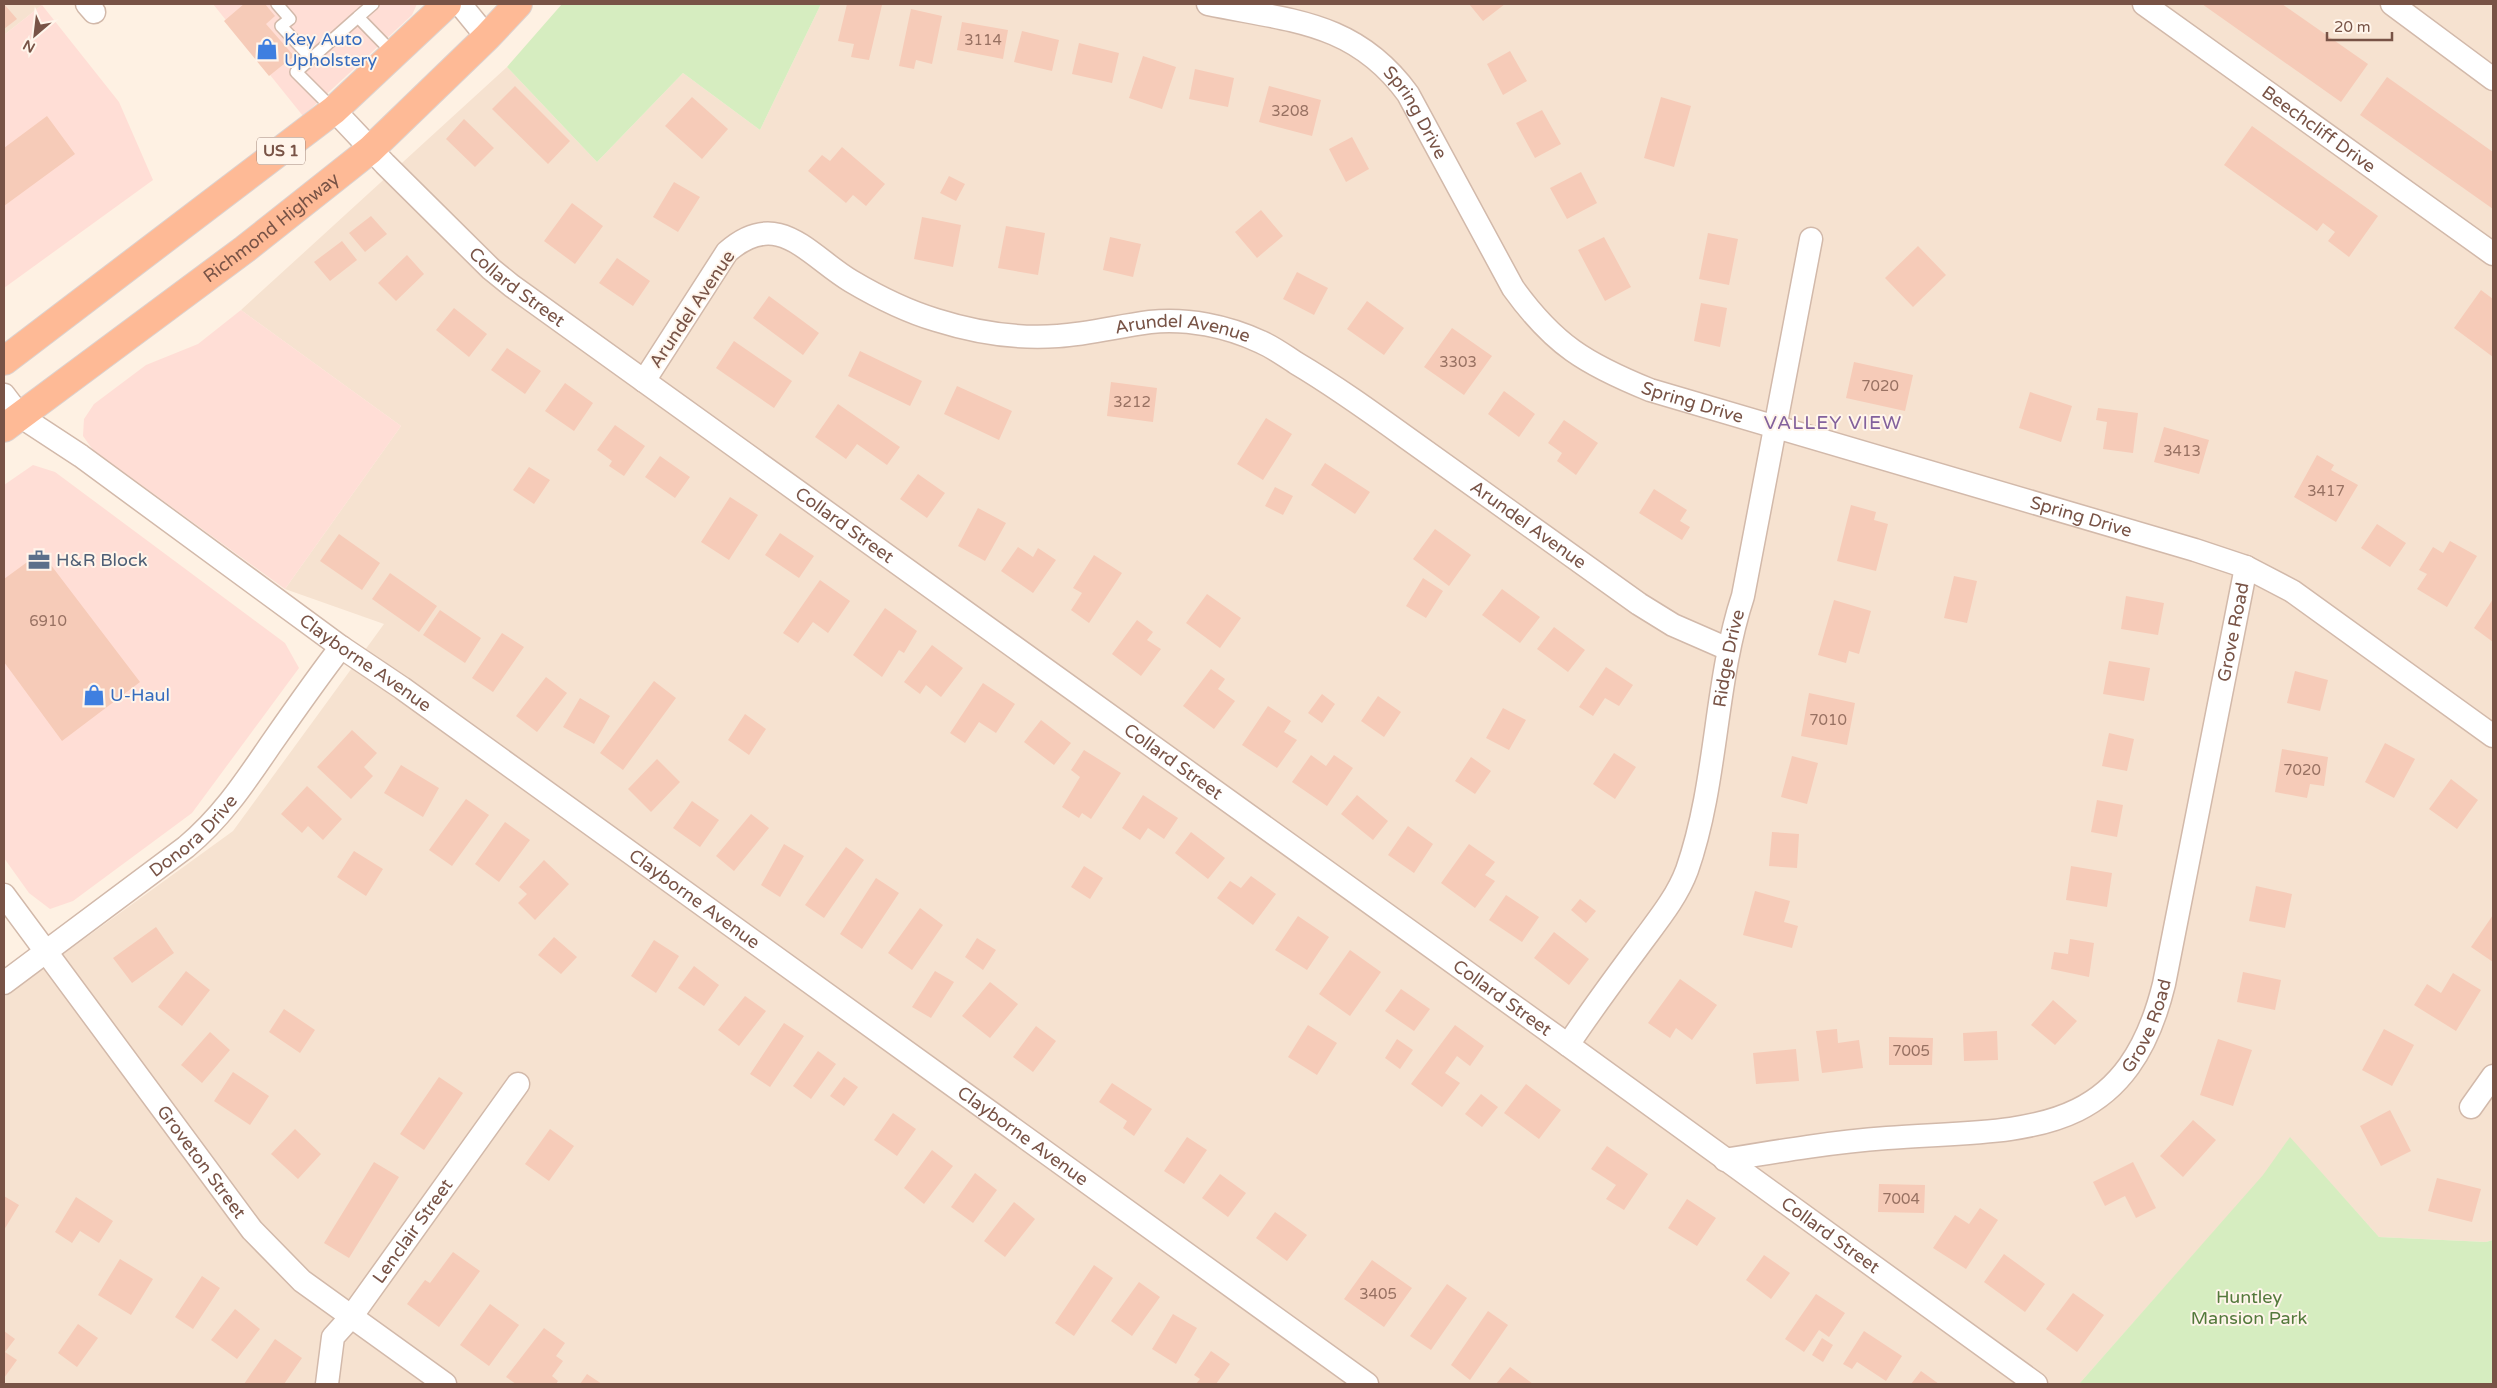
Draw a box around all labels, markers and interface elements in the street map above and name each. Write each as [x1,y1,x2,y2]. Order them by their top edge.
north arrow [10,10,60,60]
scale bar [2327,10,2392,42]
text: 20 m [2334,18,2371,36]
place label: Key Auto Upholstery [284,28,377,71]
house number: 3114 [964,31,1002,49]
text: N [20,36,38,56]
shop icon: Key Auto Upholstery [254,36,280,62]
street label: Spring Drive [1379,61,1452,163]
street label: Beechcliff Drive [2258,81,2380,177]
house number: 3208 [1271,102,1309,120]
road number: US 1 [257,138,305,164]
street label: Richmond Highway [199,168,344,287]
street label: Collard Street [464,242,569,332]
street label: Arundel Avenue [644,246,740,372]
street label: Arundel Avenue [1113,310,1254,347]
house number: 3303 [1439,353,1477,371]
street label: Spring Drive [1638,377,1746,428]
house number: 7020 [1861,377,1899,395]
house number: 3212 [1113,393,1151,411]
district label: VALLEY VIEW [1764,412,1902,434]
house number: 3413 [2163,442,2201,460]
street label: Arundel Avenue [1466,476,1591,574]
street label: Collard Street [791,482,898,568]
house number: 3417 [2307,482,2345,500]
street label: Spring Drive [2028,491,2135,542]
office icon: H&R Block [26,547,52,573]
place label: H&R Block [56,549,148,571]
street label: Grove Road [2213,581,2254,684]
street label: Ridge Drive [1708,607,1749,709]
street label: Clayborne Avenue [295,609,436,717]
house number: 6910 [29,612,67,630]
shop icon: U-Haul [81,682,107,708]
place label: U-Haul [110,684,170,706]
house number: 7010 [1809,711,1847,729]
street label: Collard Street [1120,718,1227,804]
house number: 7020 [2283,761,2321,779]
street label: Donora Drive [145,790,242,882]
street label: Clayborne Avenue [625,844,764,954]
street label: Collard Street [1449,955,1556,1041]
street label: Grove Road [2117,977,2176,1077]
house number: 7005 [1892,1042,1930,1060]
street label: Clayborne Avenue [953,1081,1093,1190]
street label: Groveton Street [152,1101,251,1223]
street label: Lenclair Street [368,1174,458,1288]
house number: 7004 [1882,1190,1920,1208]
street label: Collard Street [1777,1192,1884,1278]
house number: 3405 [1359,1285,1397,1303]
park label: Huntley Mansion Park [2191,1286,2307,1329]

